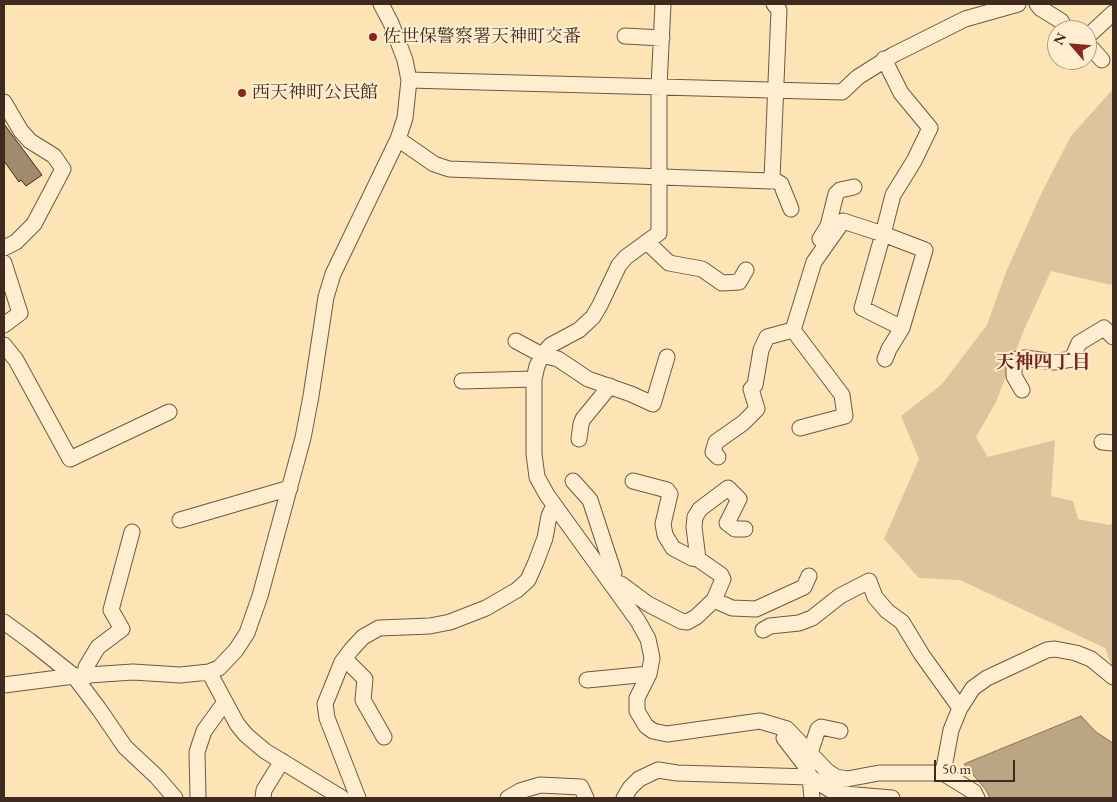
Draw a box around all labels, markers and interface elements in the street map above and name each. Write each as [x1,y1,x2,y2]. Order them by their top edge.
north arrow [1047,20,1097,70]
place label: 佐世保警察署天神町交番 [383,26,581,48]
text: N [1049,30,1070,48]
marker: 佐世保警察署天神町交番 [367,31,379,43]
place label: 西天神町公民館 [252,82,378,104]
marker: 西天神町公民館 [236,87,248,99]
district label: 天神四丁目 [996,352,1090,374]
scale bar [937,750,1018,782]
text: 50 m [942,759,971,778]

